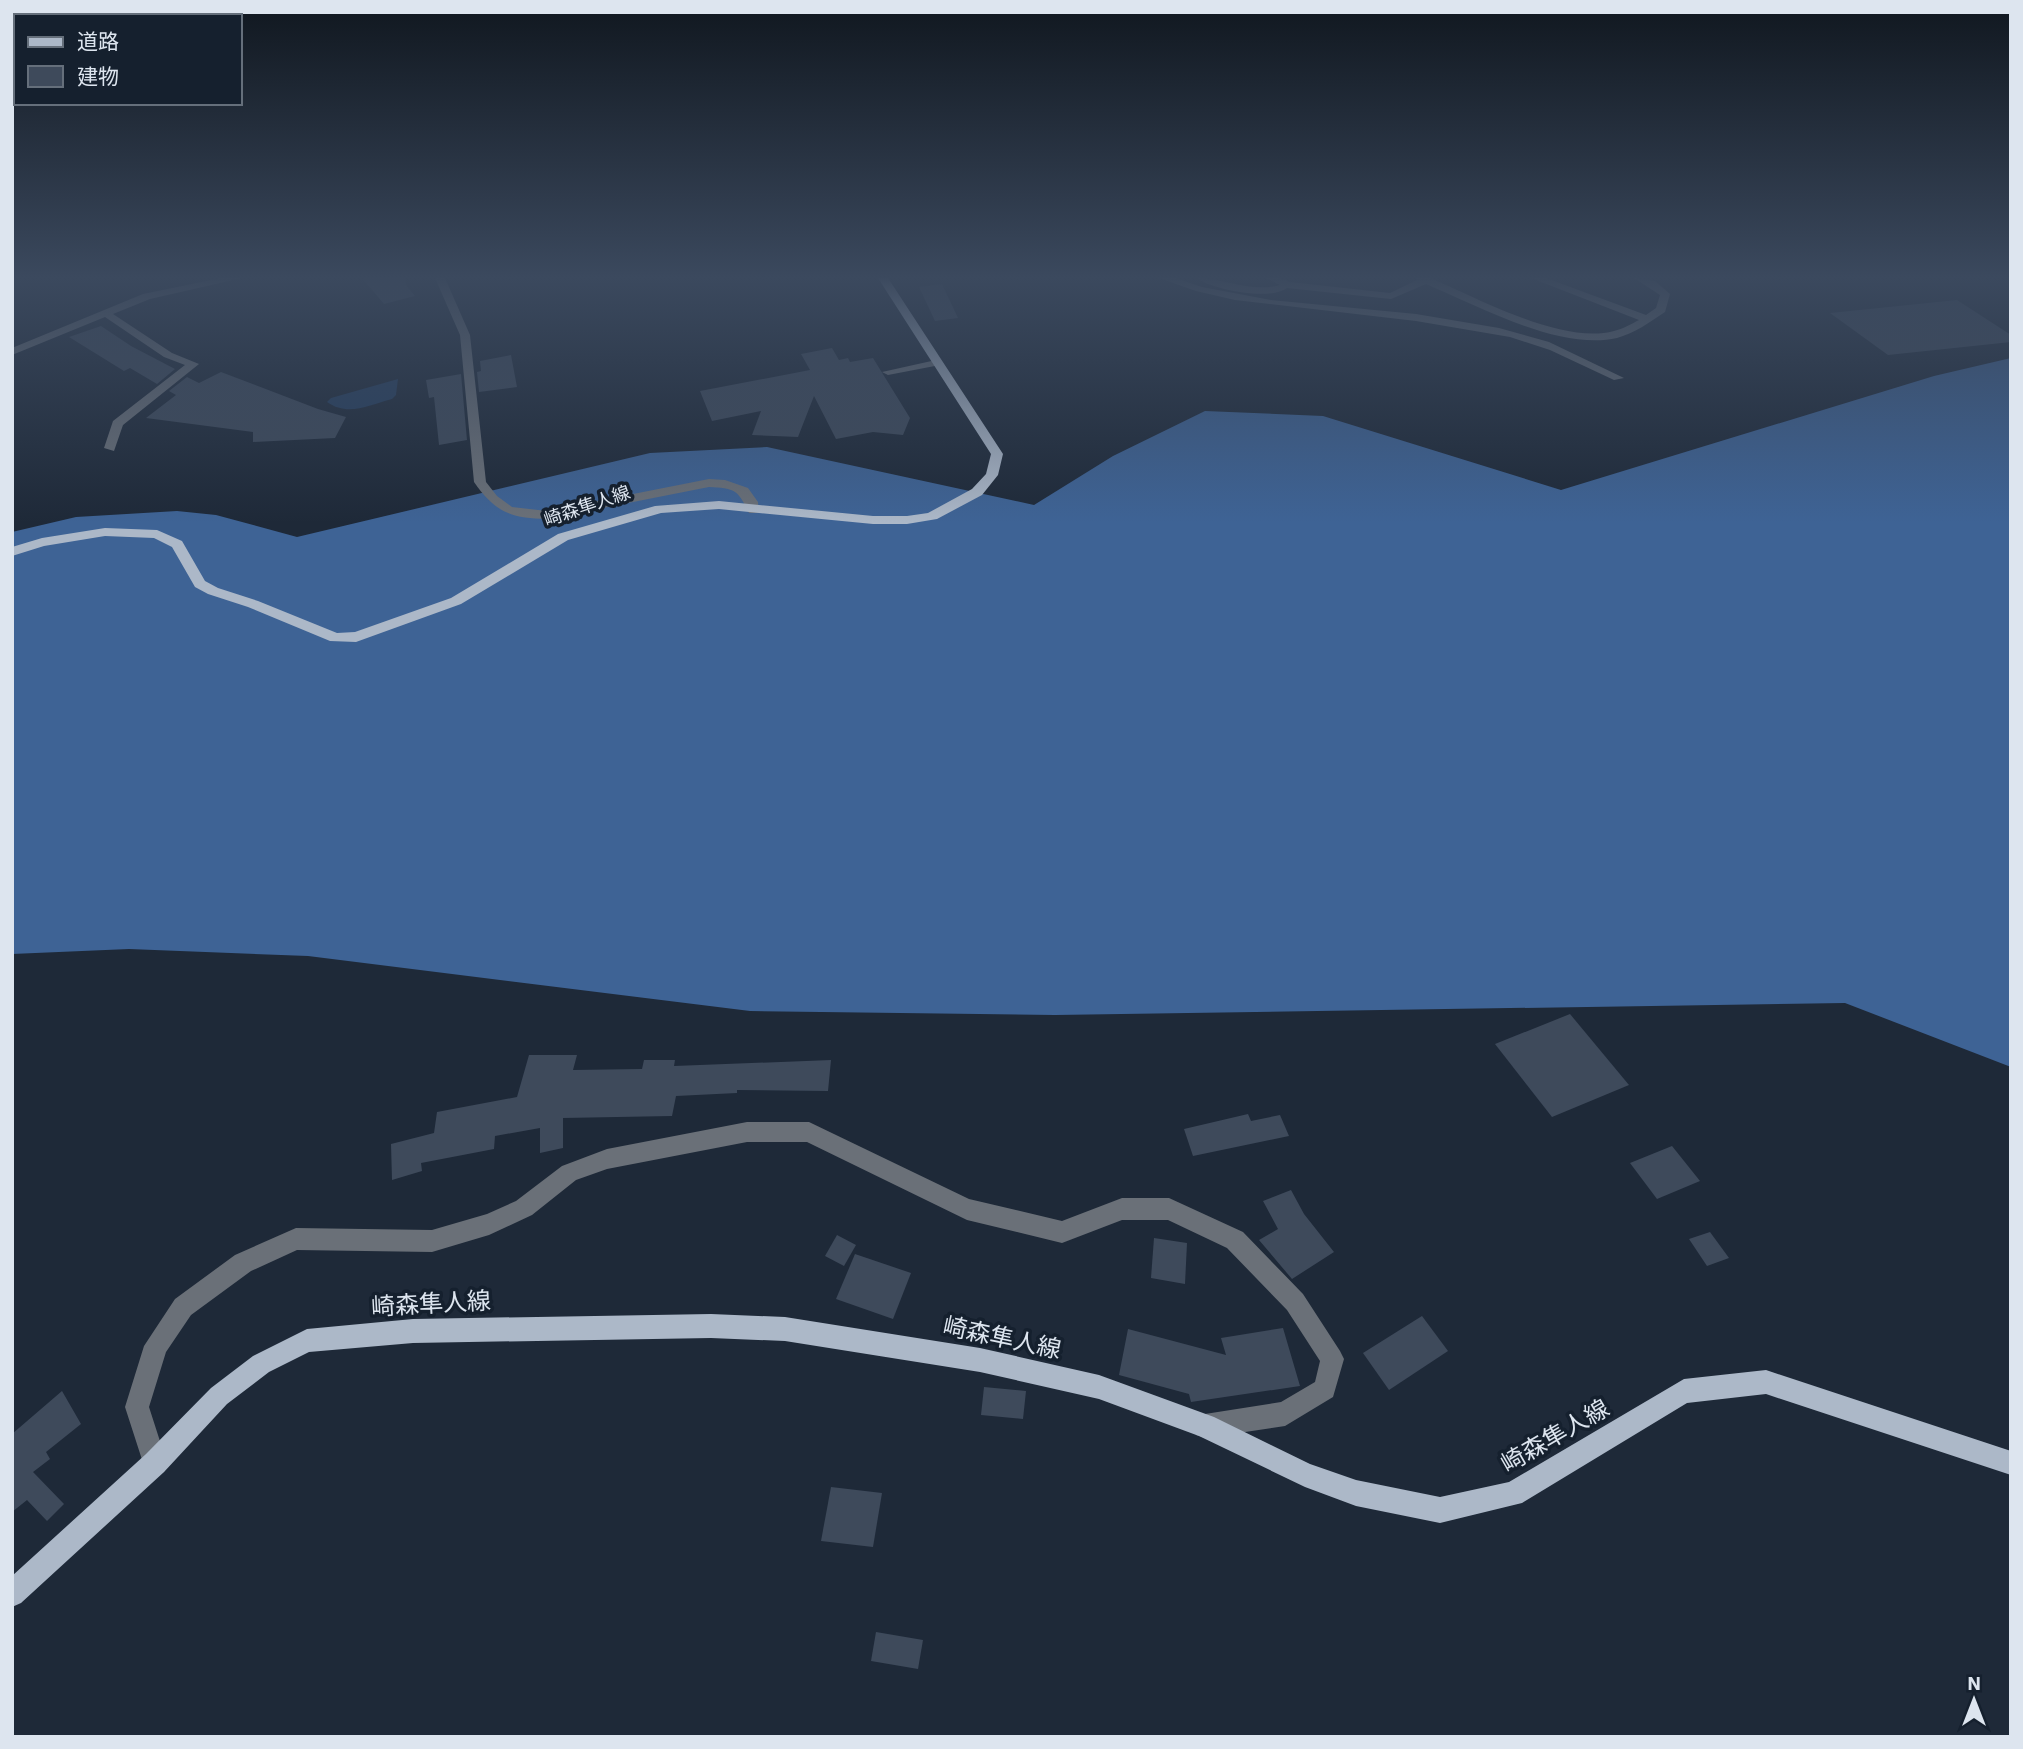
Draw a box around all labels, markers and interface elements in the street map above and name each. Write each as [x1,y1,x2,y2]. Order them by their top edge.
legend [14,14,242,105]
text: 道路 [77,27,119,55]
text: 建物 [77,62,119,90]
street label: 崎森隼人線 [541,480,633,531]
street label: 崎森隼人線 [370,1284,492,1322]
street label: 崎森隼人線 [940,1309,1064,1365]
street label: 崎森隼人線 [1495,1391,1614,1479]
north arrow [1939,1665,2009,1735]
text: N [1967,1671,1981,1695]

